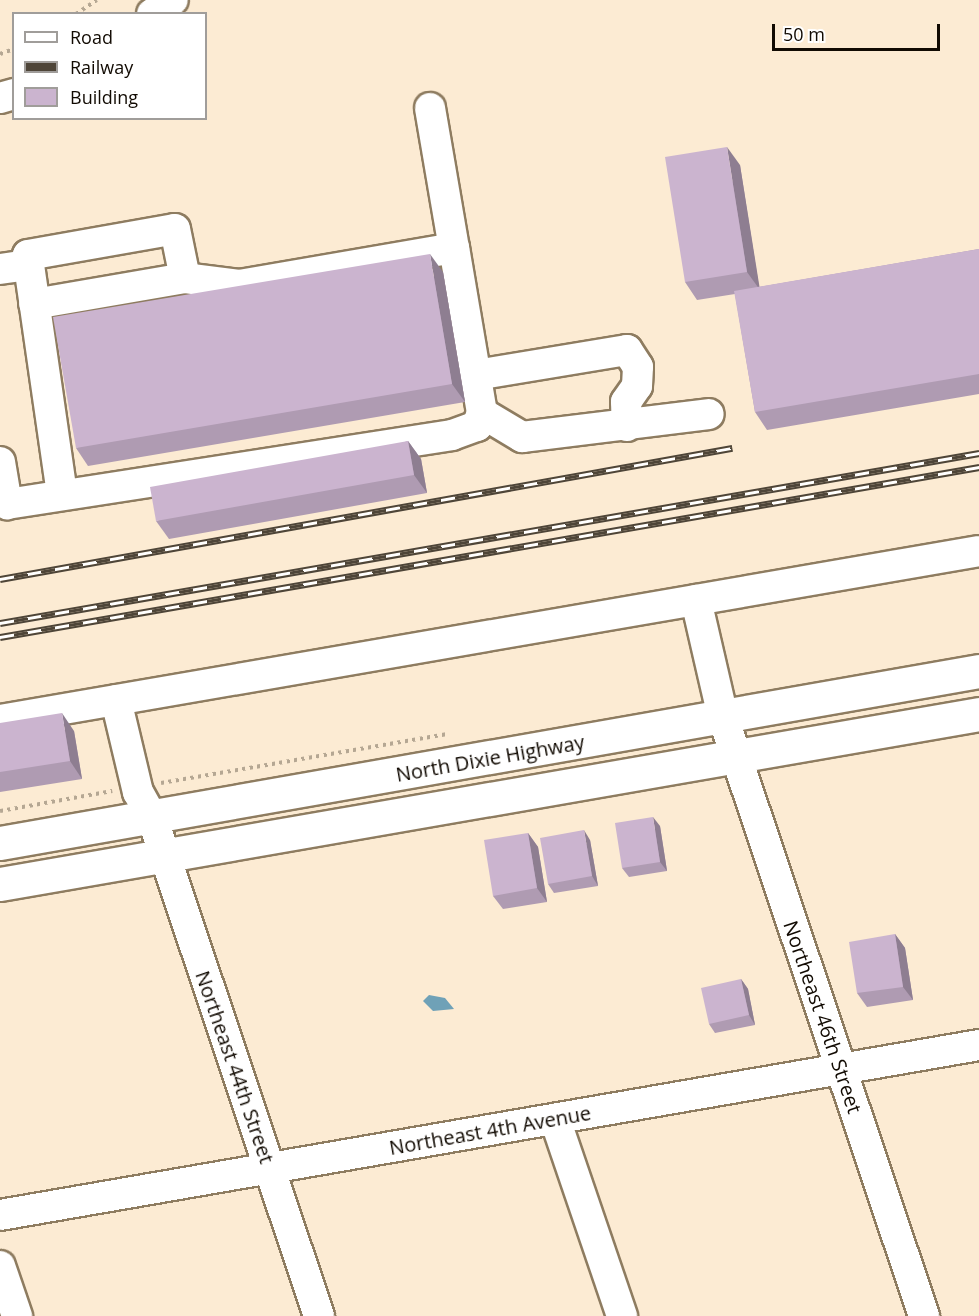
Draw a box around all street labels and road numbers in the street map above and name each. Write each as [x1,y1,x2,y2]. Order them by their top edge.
street label: North Dixie Highway [394,730,586,786]
street label: Northeast 46th Street [779,918,867,1116]
street label: Northeast 44th Street [191,968,279,1166]
street label: Northeast 4th Avenue [387,1100,593,1160]

